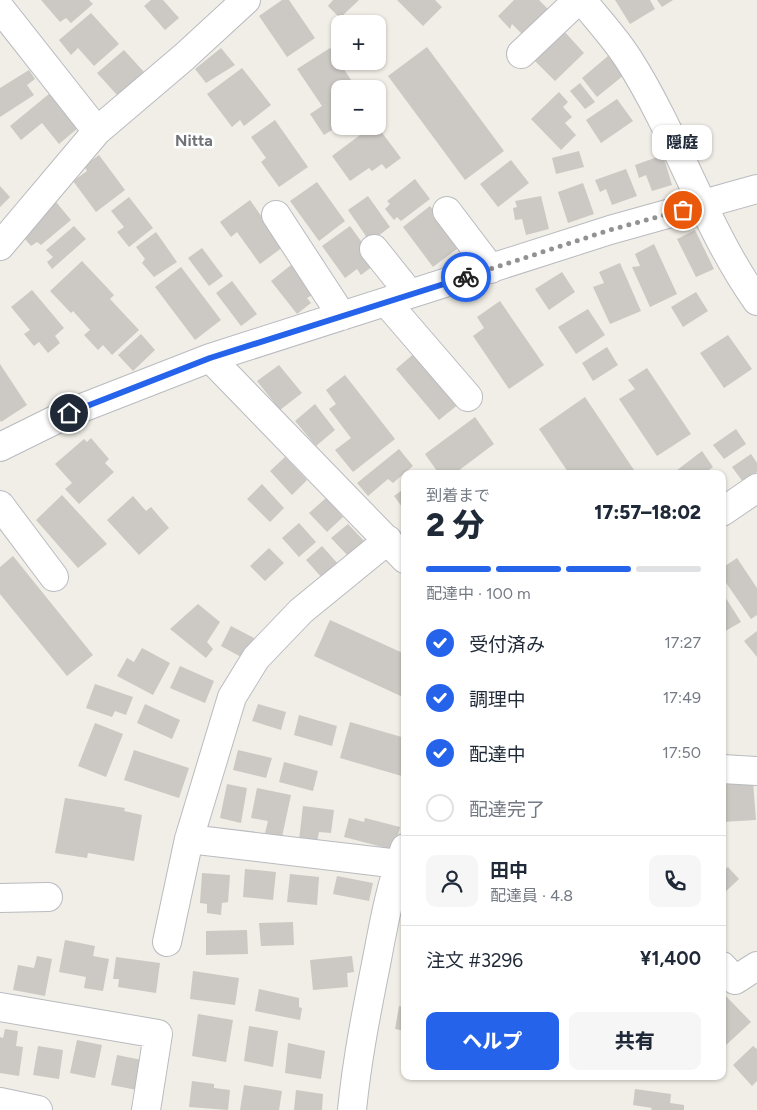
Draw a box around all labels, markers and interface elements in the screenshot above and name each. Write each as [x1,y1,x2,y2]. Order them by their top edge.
map controls [331,15,386,135]
button: + [331,15,386,70]
button: − [331,80,386,135]
callout: 隠庭 [653,125,713,160]
district label: Nitta [175,131,213,150]
text: 隠庭 [666,133,698,152]
pin [662,189,704,231]
icon: bag [669,196,697,224]
courier [441,252,491,302]
icon: bike [452,263,480,291]
pin [48,392,90,434]
icon: home [55,399,83,427]
text: 到着まで [426,486,490,505]
text: 17:57–18:02 [594,501,701,524]
text: 2 分 [426,506,484,544]
text: 配達中 · 100 m [426,584,531,603]
icon: check [426,629,454,657]
text: 受付済み [469,633,545,656]
text: 17:27 [664,633,701,652]
icon: check [426,684,454,712]
text: 調理中 [469,688,526,711]
text: 17:49 [663,688,701,707]
icon: check [426,739,454,767]
text: 配達中 [469,743,526,766]
text: 17:50 [662,743,701,762]
text: 配達完了 [469,798,545,821]
button: person [426,855,478,907]
button: phone [649,855,701,907]
text: 田中 [490,859,528,882]
text: 配達員 · 4.8 [490,886,573,905]
text: ¥1,400 [640,947,701,970]
text: 注文 #3296 [426,949,523,972]
button: ヘルプ [426,1012,559,1070]
button: 共有 [569,1012,701,1070]

